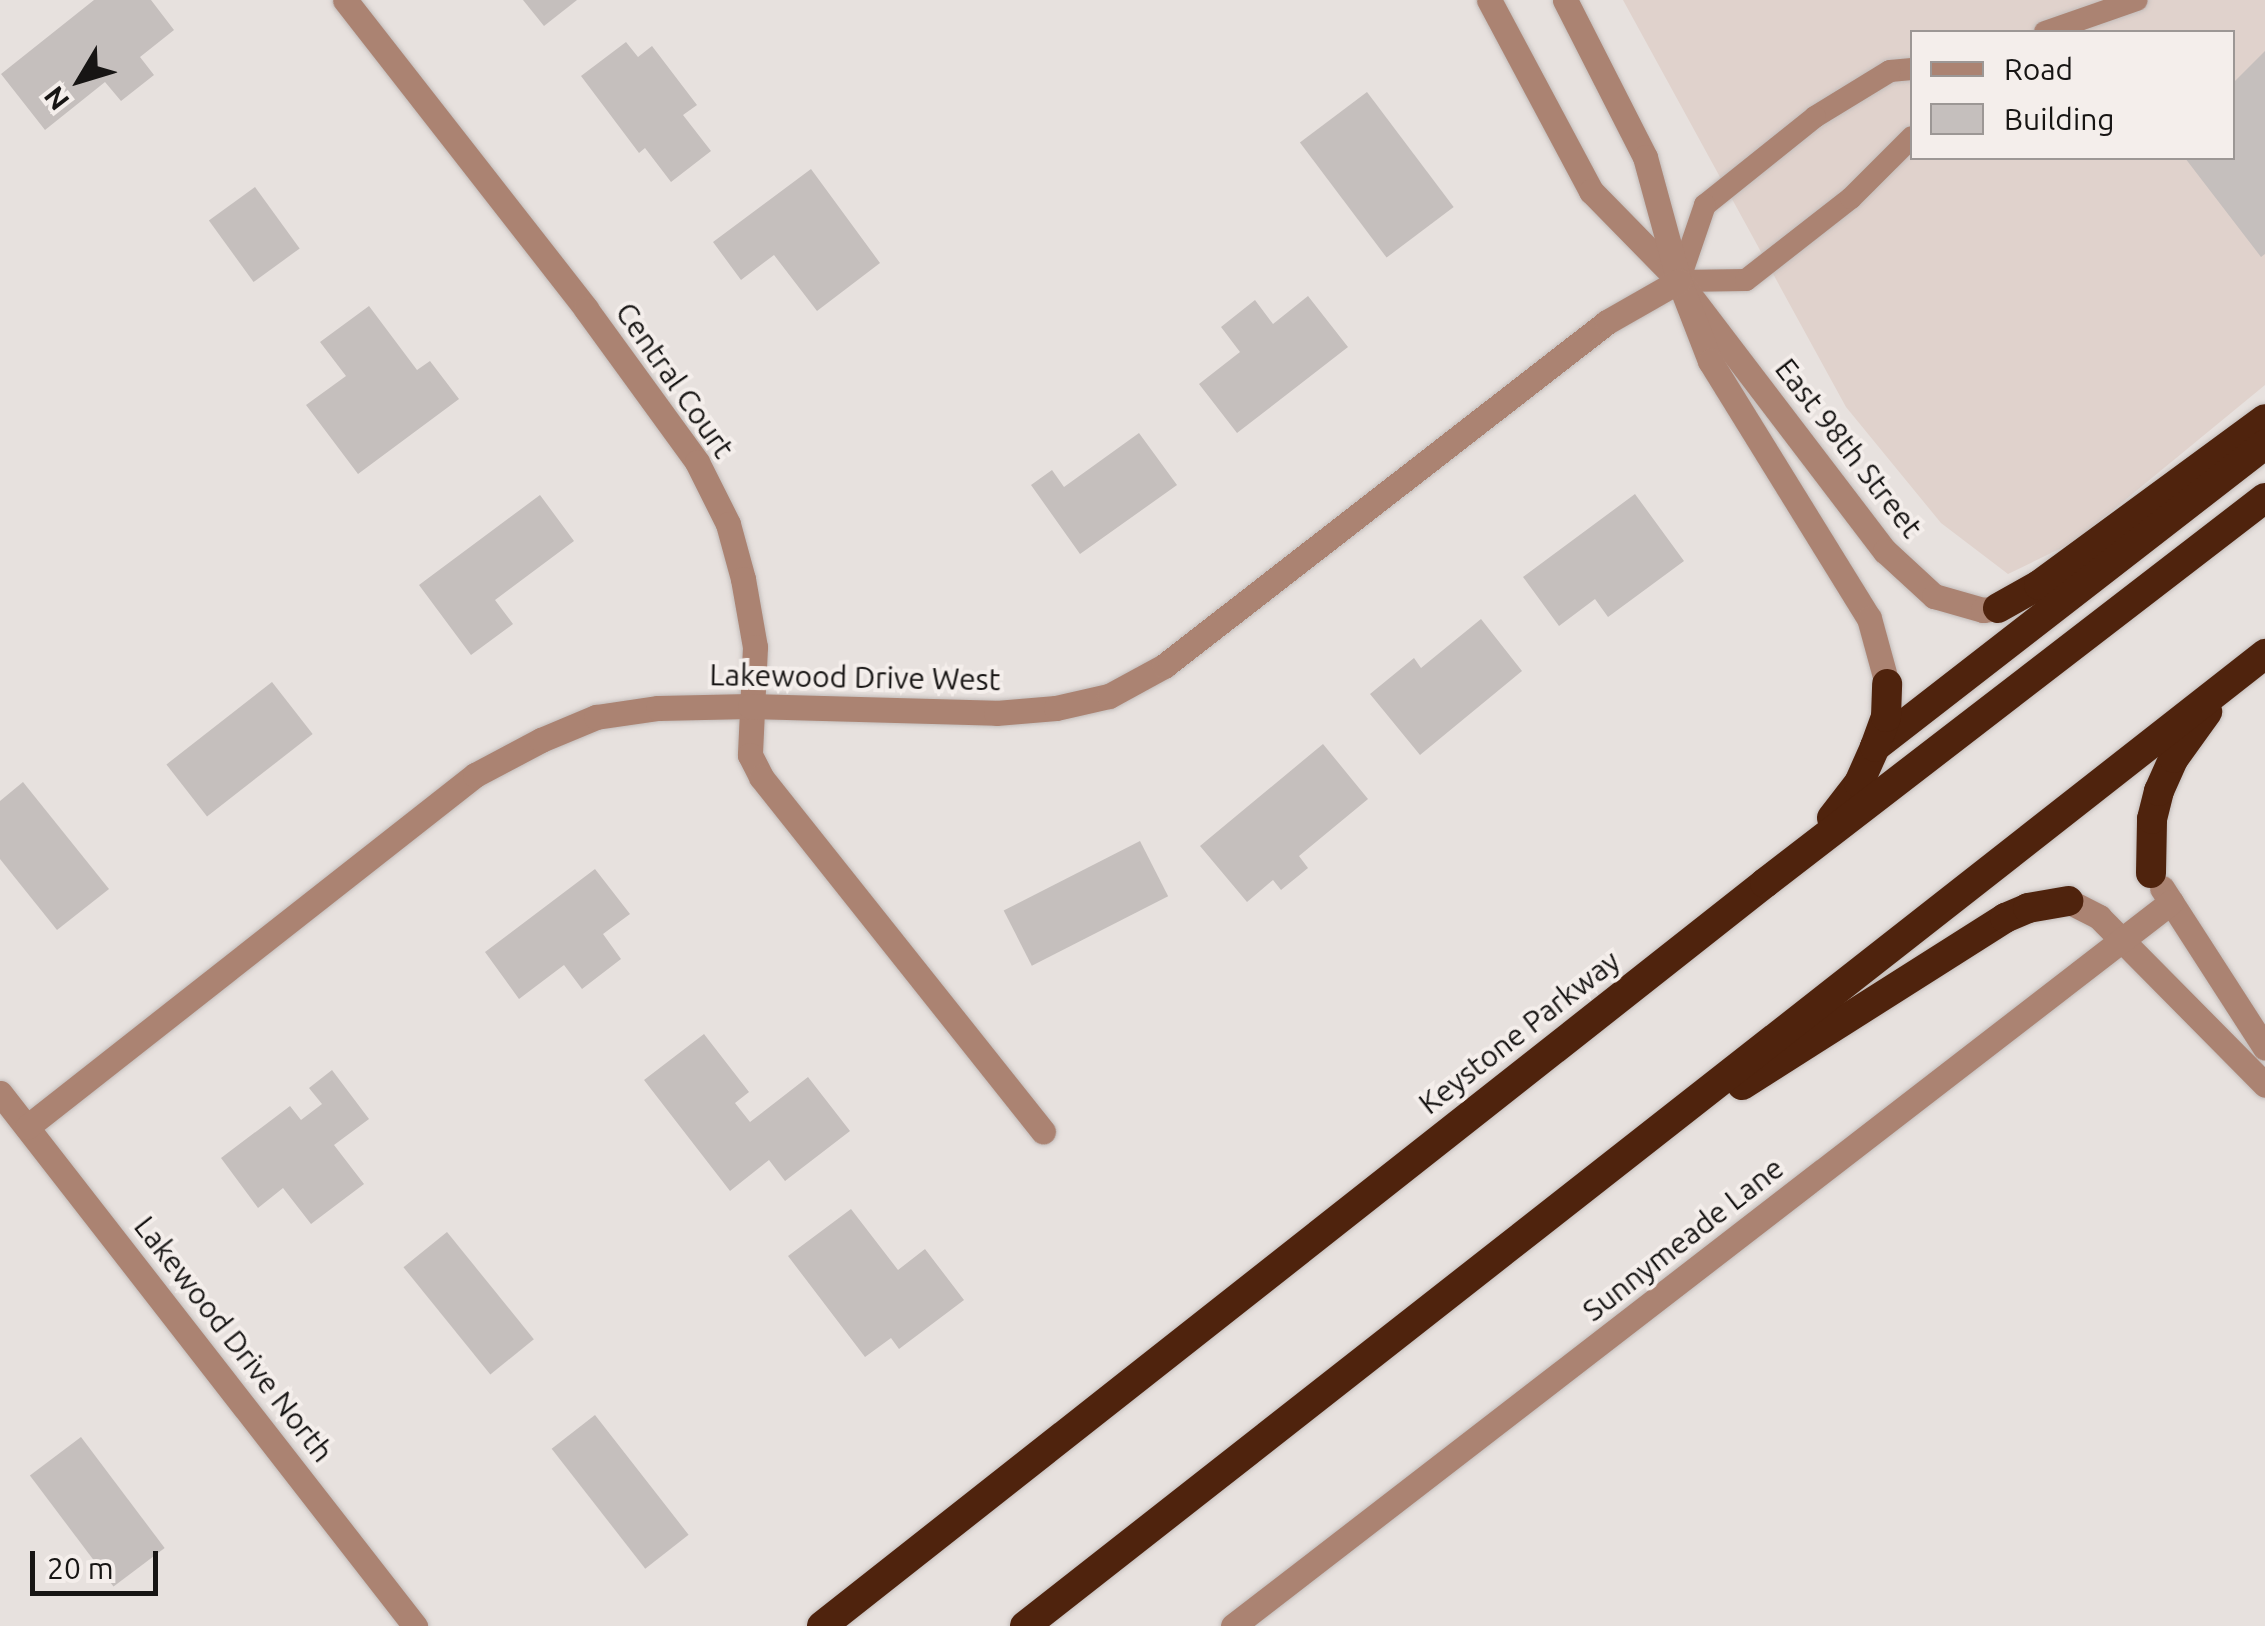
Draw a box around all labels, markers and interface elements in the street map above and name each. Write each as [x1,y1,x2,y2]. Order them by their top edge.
north arrow [30,30,130,130]
legend [1910,30,2235,160]
text: Road [2004,52,2073,86]
text: N [37,81,75,117]
text: Building [2004,102,2115,136]
street label: Central Court [608,295,742,465]
street label: East 98th Street [1768,351,1930,545]
street label: Lakewood Drive West [709,656,1001,698]
street label: Keystone Parkway [1412,943,1626,1121]
street label: Sunnymeade Lane [1576,1150,1790,1328]
street label: Lakewood Drive North [127,1209,341,1469]
scale bar [35,1531,162,1593]
text: 20 m [47,1551,114,1585]

